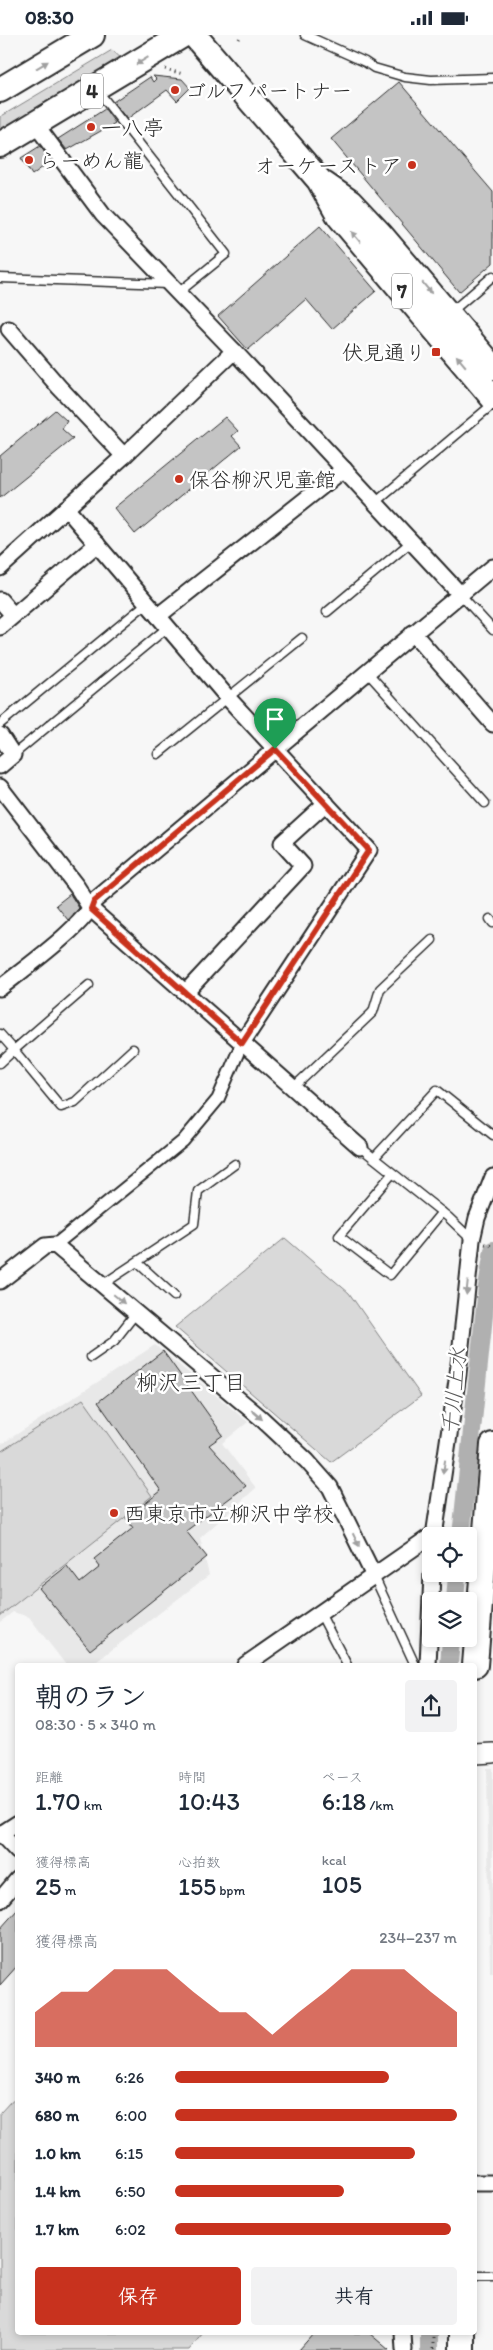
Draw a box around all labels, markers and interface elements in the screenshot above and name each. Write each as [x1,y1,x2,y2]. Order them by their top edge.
text: 08:30 [25,6,74,29]
one-way arrow [135,56,148,65]
one-way arrow [35,61,48,70]
road number: 4 [81,73,103,109]
place label: ゴルフパートナー [185,78,352,103]
marker: ゴルフパートナー [169,84,181,96]
place label: 一八亭 [101,115,164,140]
marker: 一八亭 [85,121,97,133]
place label: らーめん龍 [39,148,144,173]
place label: オーケーストア [255,153,402,178]
marker: らーめん龍 [23,154,35,166]
marker: オーケーストア [406,159,418,171]
one-way arrow [351,231,362,243]
road number: 7 [392,273,412,309]
one-way arrow [421,282,432,295]
place label: 伏見通り [342,340,426,365]
marker: 伏見通り [430,346,442,358]
one-way arrow [456,354,467,367]
place label: 保谷柳沢児童館 [189,467,336,492]
marker: 保谷柳沢児童館 [173,473,185,485]
pin [254,698,296,749]
icon: arrive [261,705,289,733]
one-way arrow [463,1281,471,1297]
one-way arrow [112,1293,124,1305]
water label: 千川上水 [436,1346,472,1436]
district label: 柳沢三丁目 [136,1369,246,1396]
one-way arrow [250,1409,263,1420]
one-way arrow [440,1459,448,1475]
place label: 西東京市立柳沢中学校 [124,1501,334,1526]
marker: 西東京市立柳沢中学校 [108,1507,120,1519]
map controls [422,1527,477,1647]
button: locate [422,1527,477,1582]
one-way arrow [352,1533,360,1548]
button: layers [422,1592,477,1647]
text: 朝のラン [35,1679,147,1713]
button: share [405,1680,457,1732]
text: 08:30 · 5 × 340 m [35,1715,156,1734]
text: 距離 [35,1769,63,1786]
text: 時間 [178,1769,206,1786]
text: ペース [322,1769,363,1786]
text: 1.70 [35,1786,81,1816]
text: 10:43 [178,1786,240,1816]
text: 6:18 [322,1786,366,1816]
text: km [81,1797,102,1814]
text: /km [366,1797,394,1814]
text: kcal [322,1852,347,1869]
text: 獲得標高 [35,1854,91,1871]
text: 心拍数 [178,1854,220,1871]
text: 105 [322,1869,362,1899]
text: 25 [35,1871,61,1901]
text: 155 [178,1871,216,1901]
text: m [61,1882,76,1899]
text: bpm [216,1882,245,1899]
text: 234–237 m [379,1928,457,1947]
text: 獲得標高 [35,1932,99,1951]
text: 340 m [35,2068,80,2087]
text: 6:26 [115,2068,144,2087]
text: 680 m [35,2106,79,2125]
text: 6:00 [115,2106,147,2125]
text: 1.0 km [35,2144,81,2163]
text: 6:15 [115,2144,143,2163]
text: 1.4 km [35,2182,81,2201]
text: 6:50 [115,2182,146,2201]
text: 1.7 km [35,2220,79,2239]
text: 6:02 [115,2220,146,2239]
button: 保存 [35,2267,241,2325]
button: 共有 [251,2267,457,2325]

